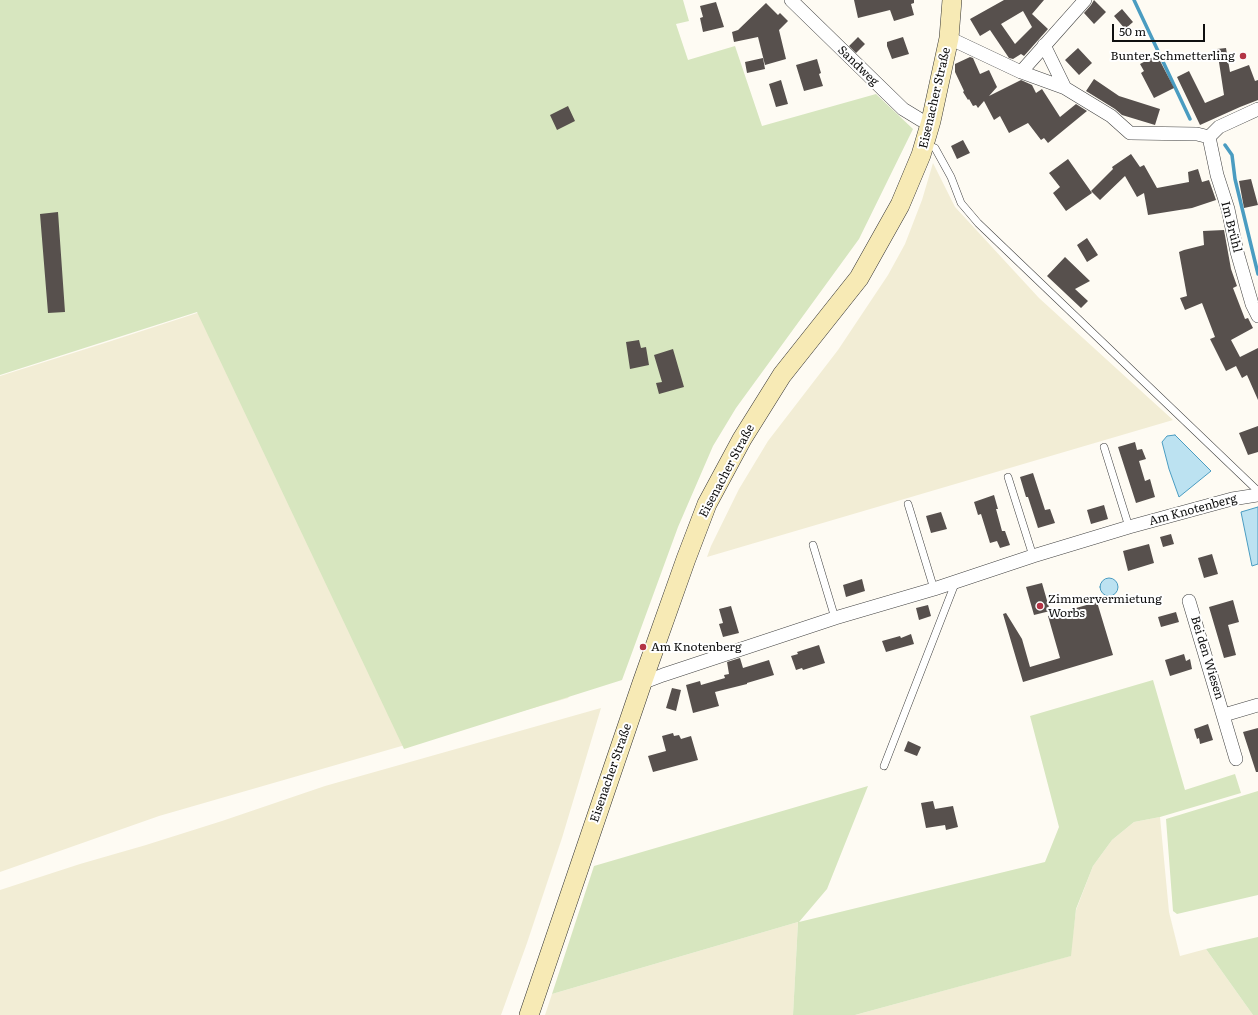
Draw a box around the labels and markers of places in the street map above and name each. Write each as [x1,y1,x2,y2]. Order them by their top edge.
place label: Bunter Schmetterling [1111,49,1235,63]
marker: Bunter Schmetterling [1238,51,1248,61]
place label: Zimmervermietung Worbs [1048,592,1162,620]
marker: Zimmervermietung Worbs [1035,601,1045,611]
place label: Am Knotenberg [651,640,742,654]
marker: Am Knotenberg [638,642,648,652]

